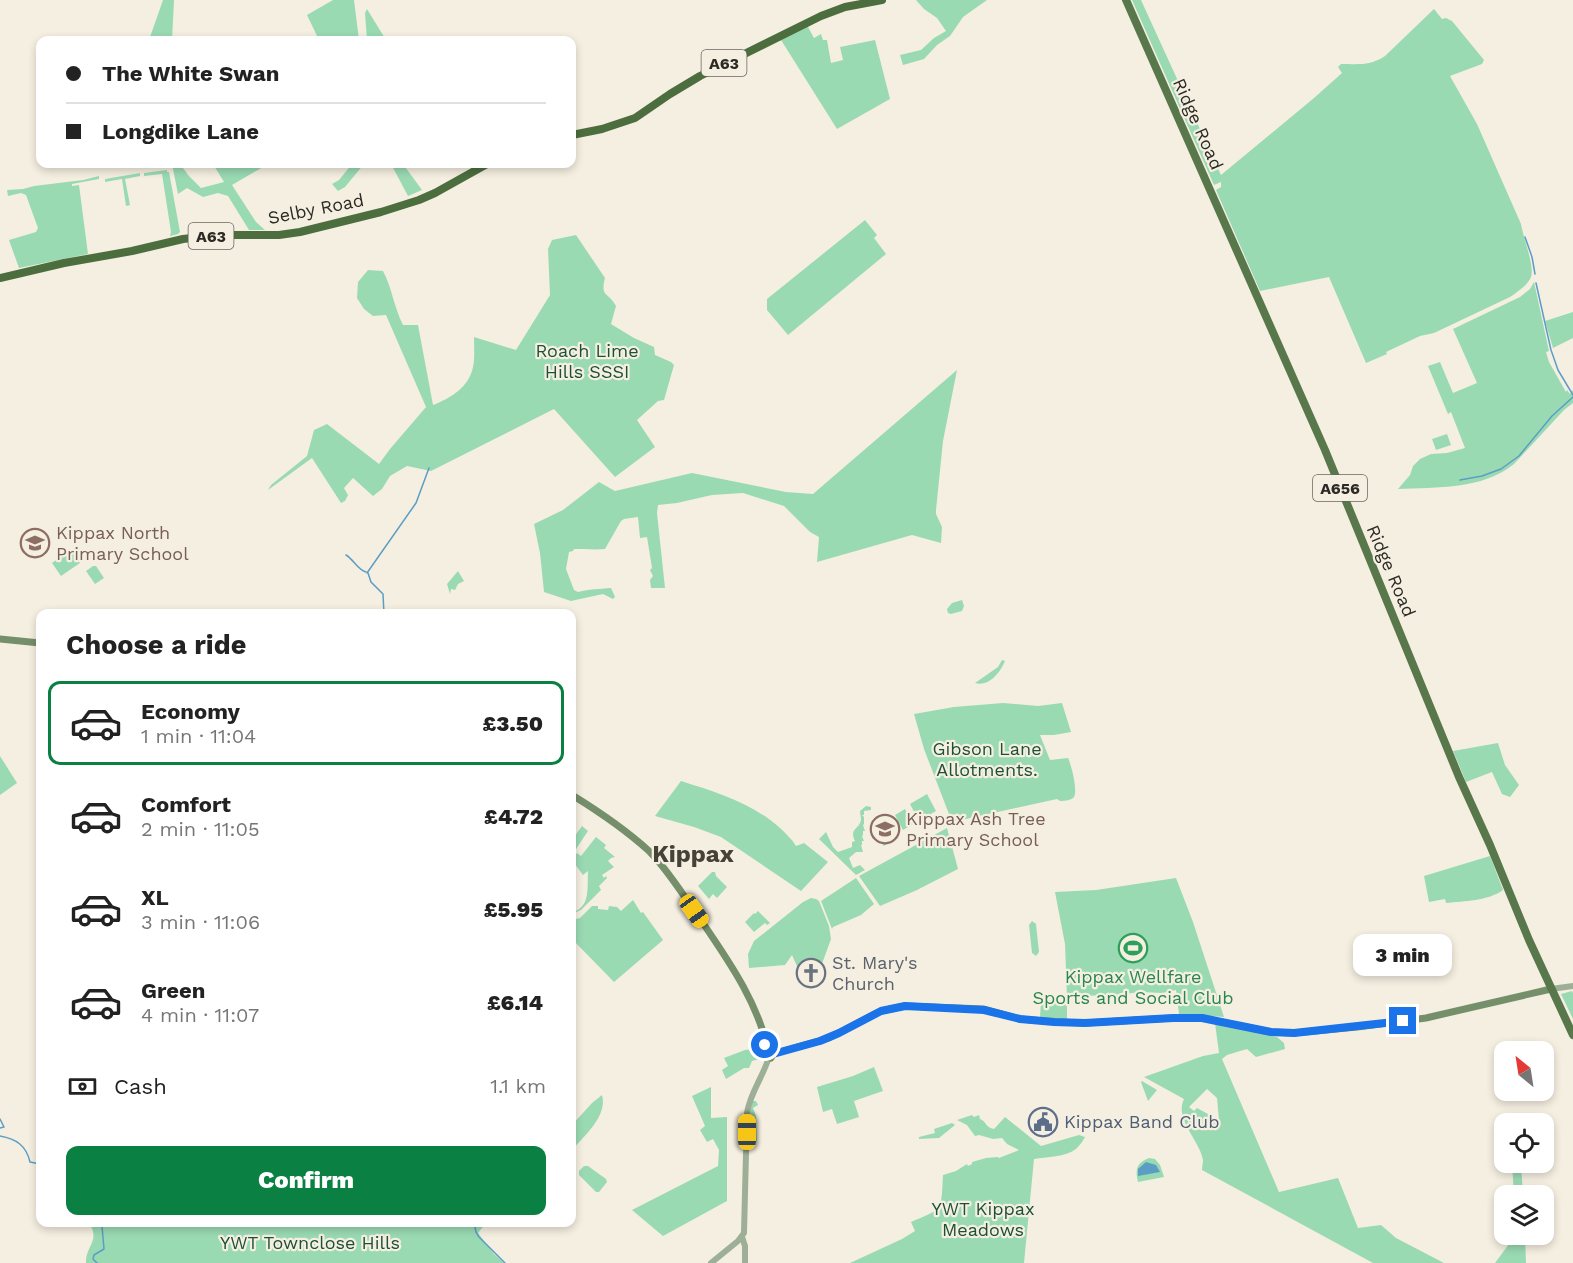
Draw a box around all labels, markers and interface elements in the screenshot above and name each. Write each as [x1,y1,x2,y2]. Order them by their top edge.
road number: A63 [702,50,746,76]
text: The White Swan [102,61,279,86]
street label: Ridge Road [1169,75,1228,173]
text: Longdike Lane [102,119,259,144]
street label: Selby Road [266,189,366,228]
road number: A63 [188,223,234,249]
park label: Roach Lime Hills SSSI [535,340,639,382]
road number: A656 [1313,475,1367,501]
place label: Kippax North Primary School [56,522,189,564]
street label: Ridge Road [1363,522,1420,620]
school or university icon: Kippax North Primary School [19,527,51,559]
text: Choose a ride [66,629,246,661]
icon: car [69,696,123,750]
text: Economy [141,699,240,724]
text: £3.50 [482,711,543,736]
text: 1 min · 11:04 [141,724,256,748]
park label: Gibson Lane Allotments. [932,738,1042,780]
icon: car [69,789,123,843]
text: Comfort [141,792,231,817]
text: £4.72 [484,804,543,829]
place label: Kippax Ash Tree Primary School [906,808,1046,850]
school or university icon: Kippax Ash Tree Primary School [869,813,901,845]
text: 2 min · 11:05 [141,817,260,841]
district label: Kippax [652,840,734,868]
icon: car [69,882,123,936]
text: XL [141,885,169,910]
car [676,891,712,931]
text: £5.95 [484,897,543,922]
text: 3 min · 11:06 [141,910,260,934]
sports icon: Kippax Wellfare Sports and Social Club [1117,932,1149,964]
callout: 3 min [1354,934,1452,976]
text: 3 min [1375,943,1430,967]
place label: St. Mary's Church [832,952,918,994]
church icon: St. Mary's Church [795,957,827,989]
place label: Kippax Wellfare Sports and Social Club [1033,966,1233,1008]
icon: car [69,975,123,1029]
text: Green [141,978,205,1003]
text: £6.14 [487,990,543,1015]
text: 4 min · 11:07 [141,1003,259,1027]
route end [1389,1007,1416,1034]
route start [751,1031,778,1058]
north arrow [1494,1041,1554,1101]
map controls [1494,1041,1554,1245]
icon: cash [66,1070,99,1103]
text: Cash [114,1074,167,1099]
text: 1.1 km [490,1074,546,1098]
public building icon: Kippax Band Club [1027,1106,1059,1138]
place label: Kippax Band Club [1064,1111,1219,1132]
button: locate [1494,1113,1554,1173]
car [738,1114,756,1150]
button: Confirm [66,1146,546,1215]
button: layers [1494,1185,1554,1245]
park label: YWT Kippax Meadows [931,1198,1035,1240]
park label: YWT Townclose Hills [220,1232,400,1253]

